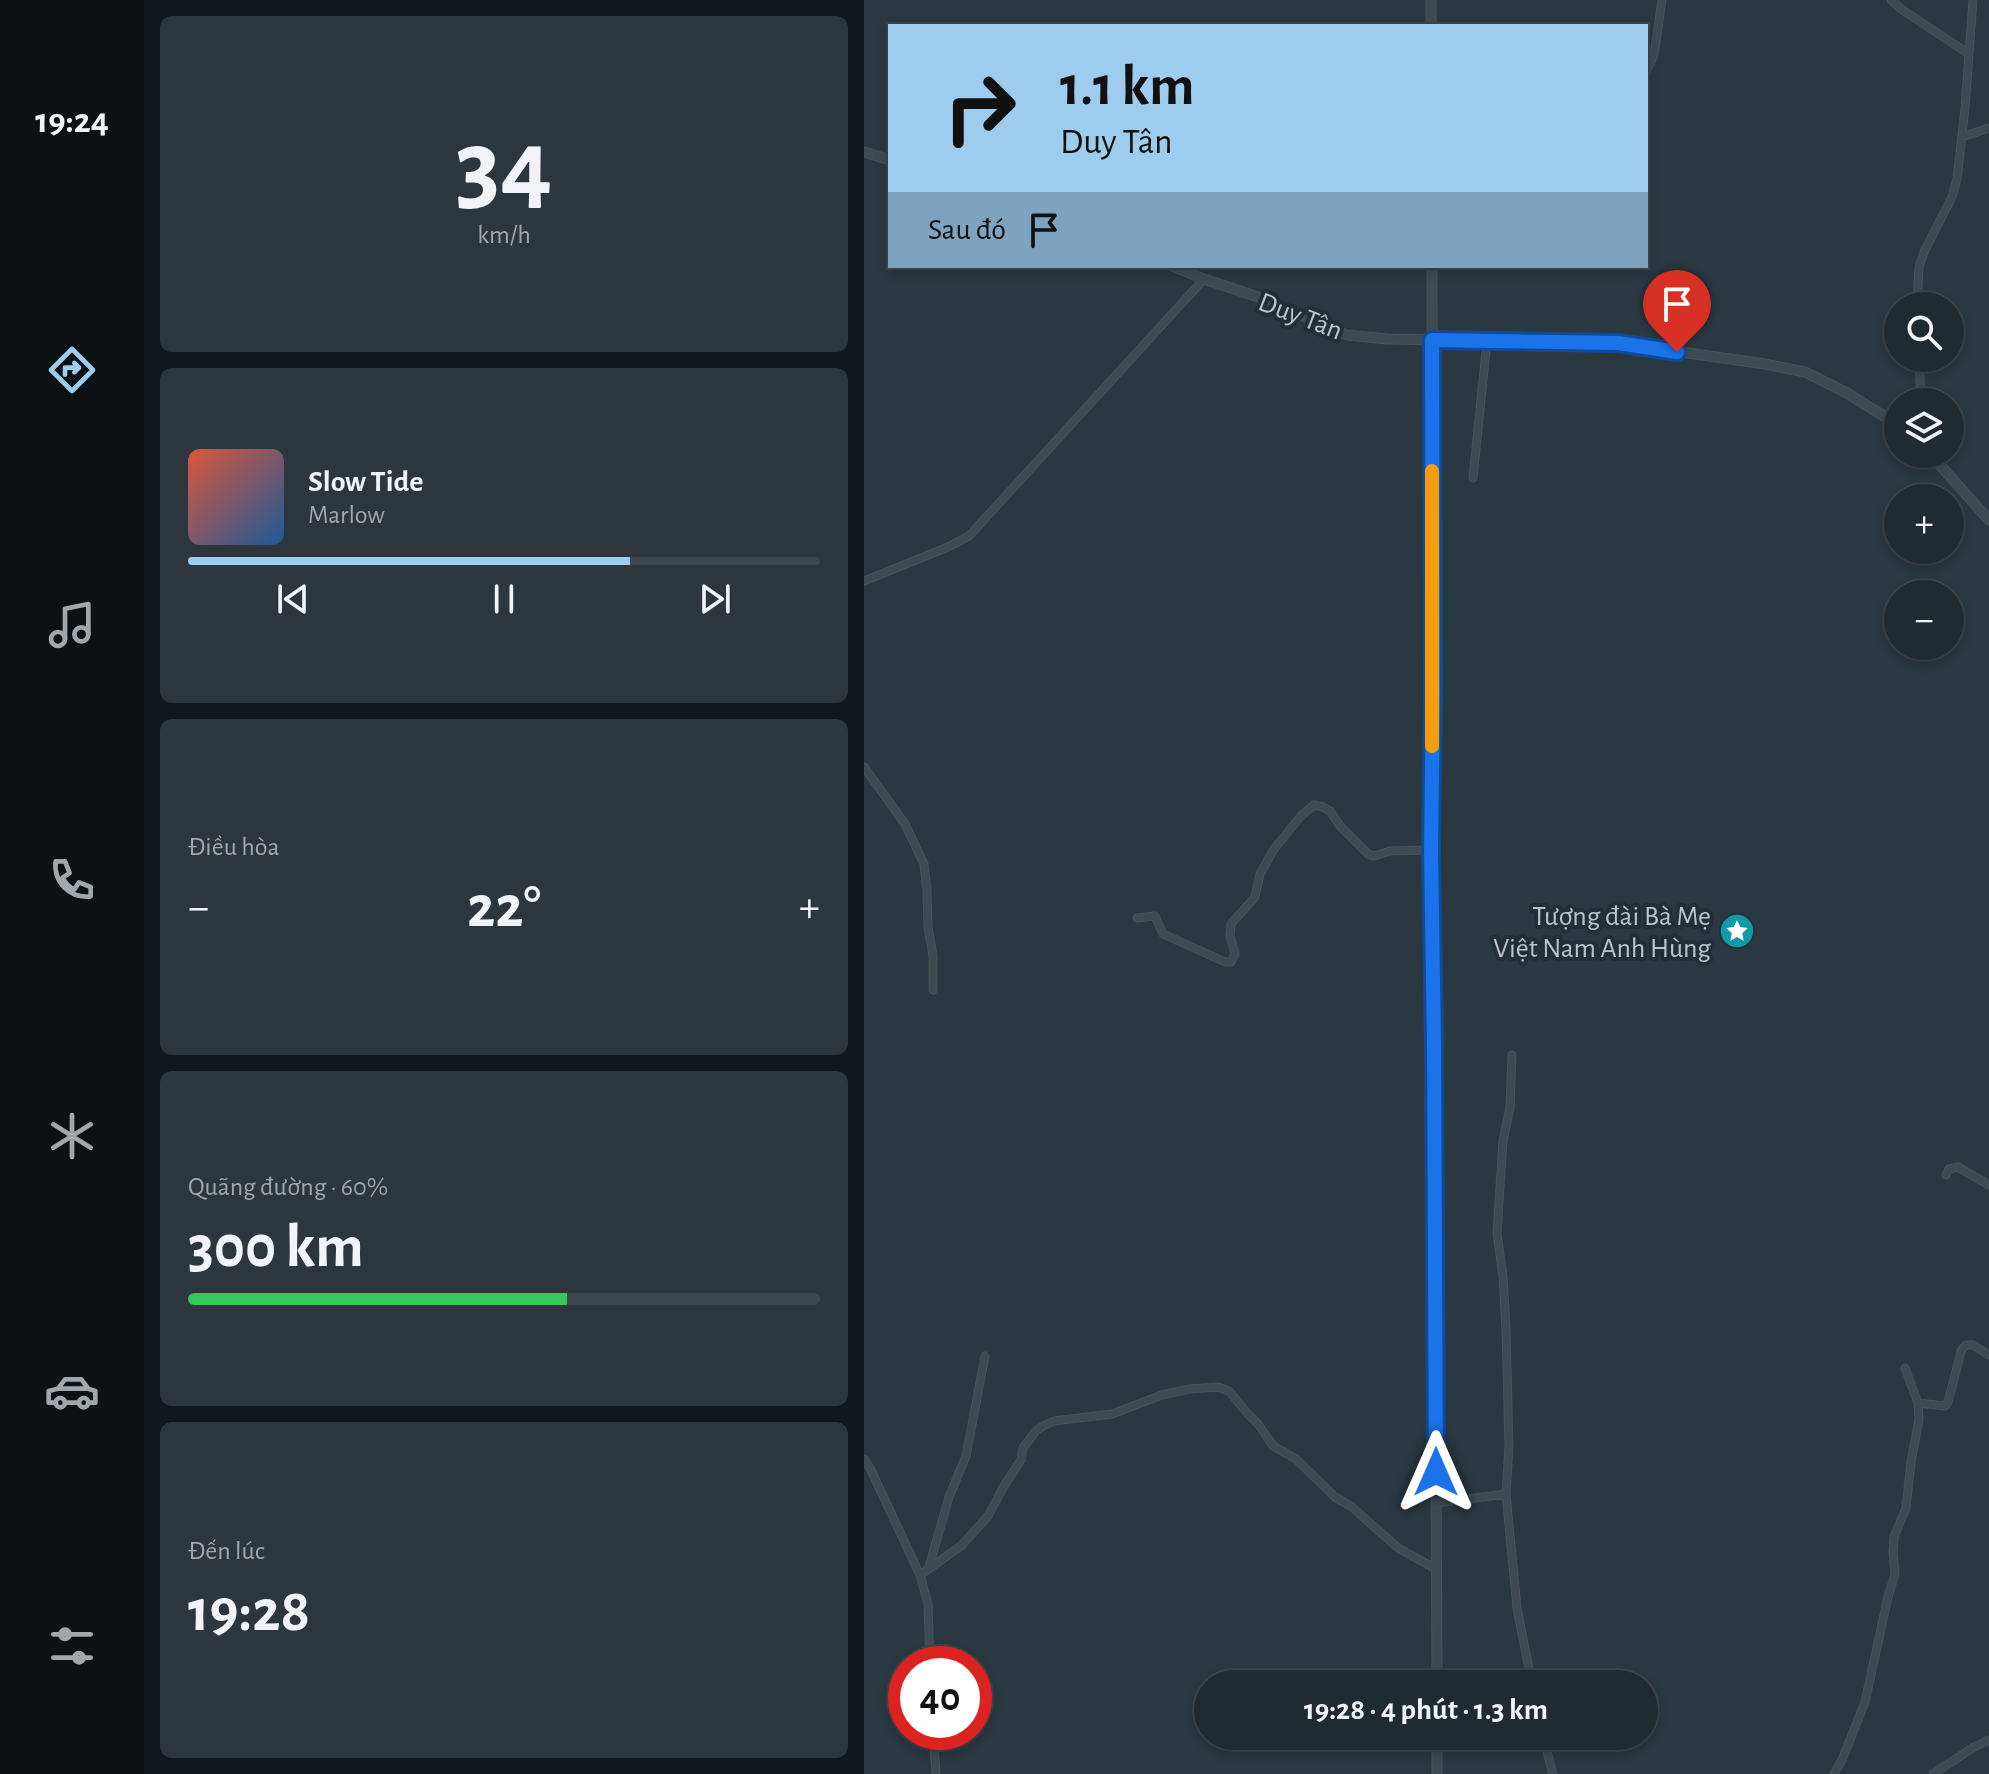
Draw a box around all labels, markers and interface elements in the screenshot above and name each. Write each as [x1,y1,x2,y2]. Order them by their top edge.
icon: right [928,56,1032,160]
text: 1.1 km [1060,59,1195,115]
text: 19:24 [35,103,109,139]
text: 34 [455,116,553,220]
text: Duy Tân [1060,124,1173,160]
icon: arrive [1022,208,1066,252]
text: Sau đó [928,215,1006,245]
text: km/h [477,222,531,248]
pin [1643,270,1711,352]
icon: arrive [1655,282,1699,326]
street label: Duy Tân [1254,288,1346,346]
map controls [1884,292,1964,660]
button: search [1884,292,1964,372]
icon: directions [44,342,100,398]
button: layers [1884,388,1964,468]
text: Slow Tide [308,467,423,497]
button: + [1884,484,1964,564]
text: Marlow [308,502,385,528]
icon: previous [271,577,315,621]
icon: pause [482,577,526,621]
icon: next [693,577,737,621]
button: − [1884,580,1964,660]
icon: music [44,597,100,653]
text: Điều hòa [188,834,280,860]
icon: phone [44,852,100,908]
text: 22° [467,878,541,938]
text: − [188,886,209,930]
text: + [799,886,820,930]
place label: Tượng đài Bà Mẹ Việt Nam Anh Hùng [1493,903,1711,963]
place icon: Tượng đài Bà Mẹ Việt Nam Anh Hùng [1718,912,1756,950]
icon: climate [44,1108,100,1164]
text: Quãng đường · 60% [188,1174,388,1200]
text: 300 km [188,1218,364,1278]
icon: car [44,1363,100,1419]
position arrow [1394,1430,1478,1514]
text: Đến lúc [188,1538,265,1564]
text: 19:28 [188,1582,310,1642]
icon: filters [44,1618,100,1674]
speed limit sign: 40 [888,1646,992,1750]
text: 19:28 · 4 phút · 1.3 km [1304,1695,1548,1725]

